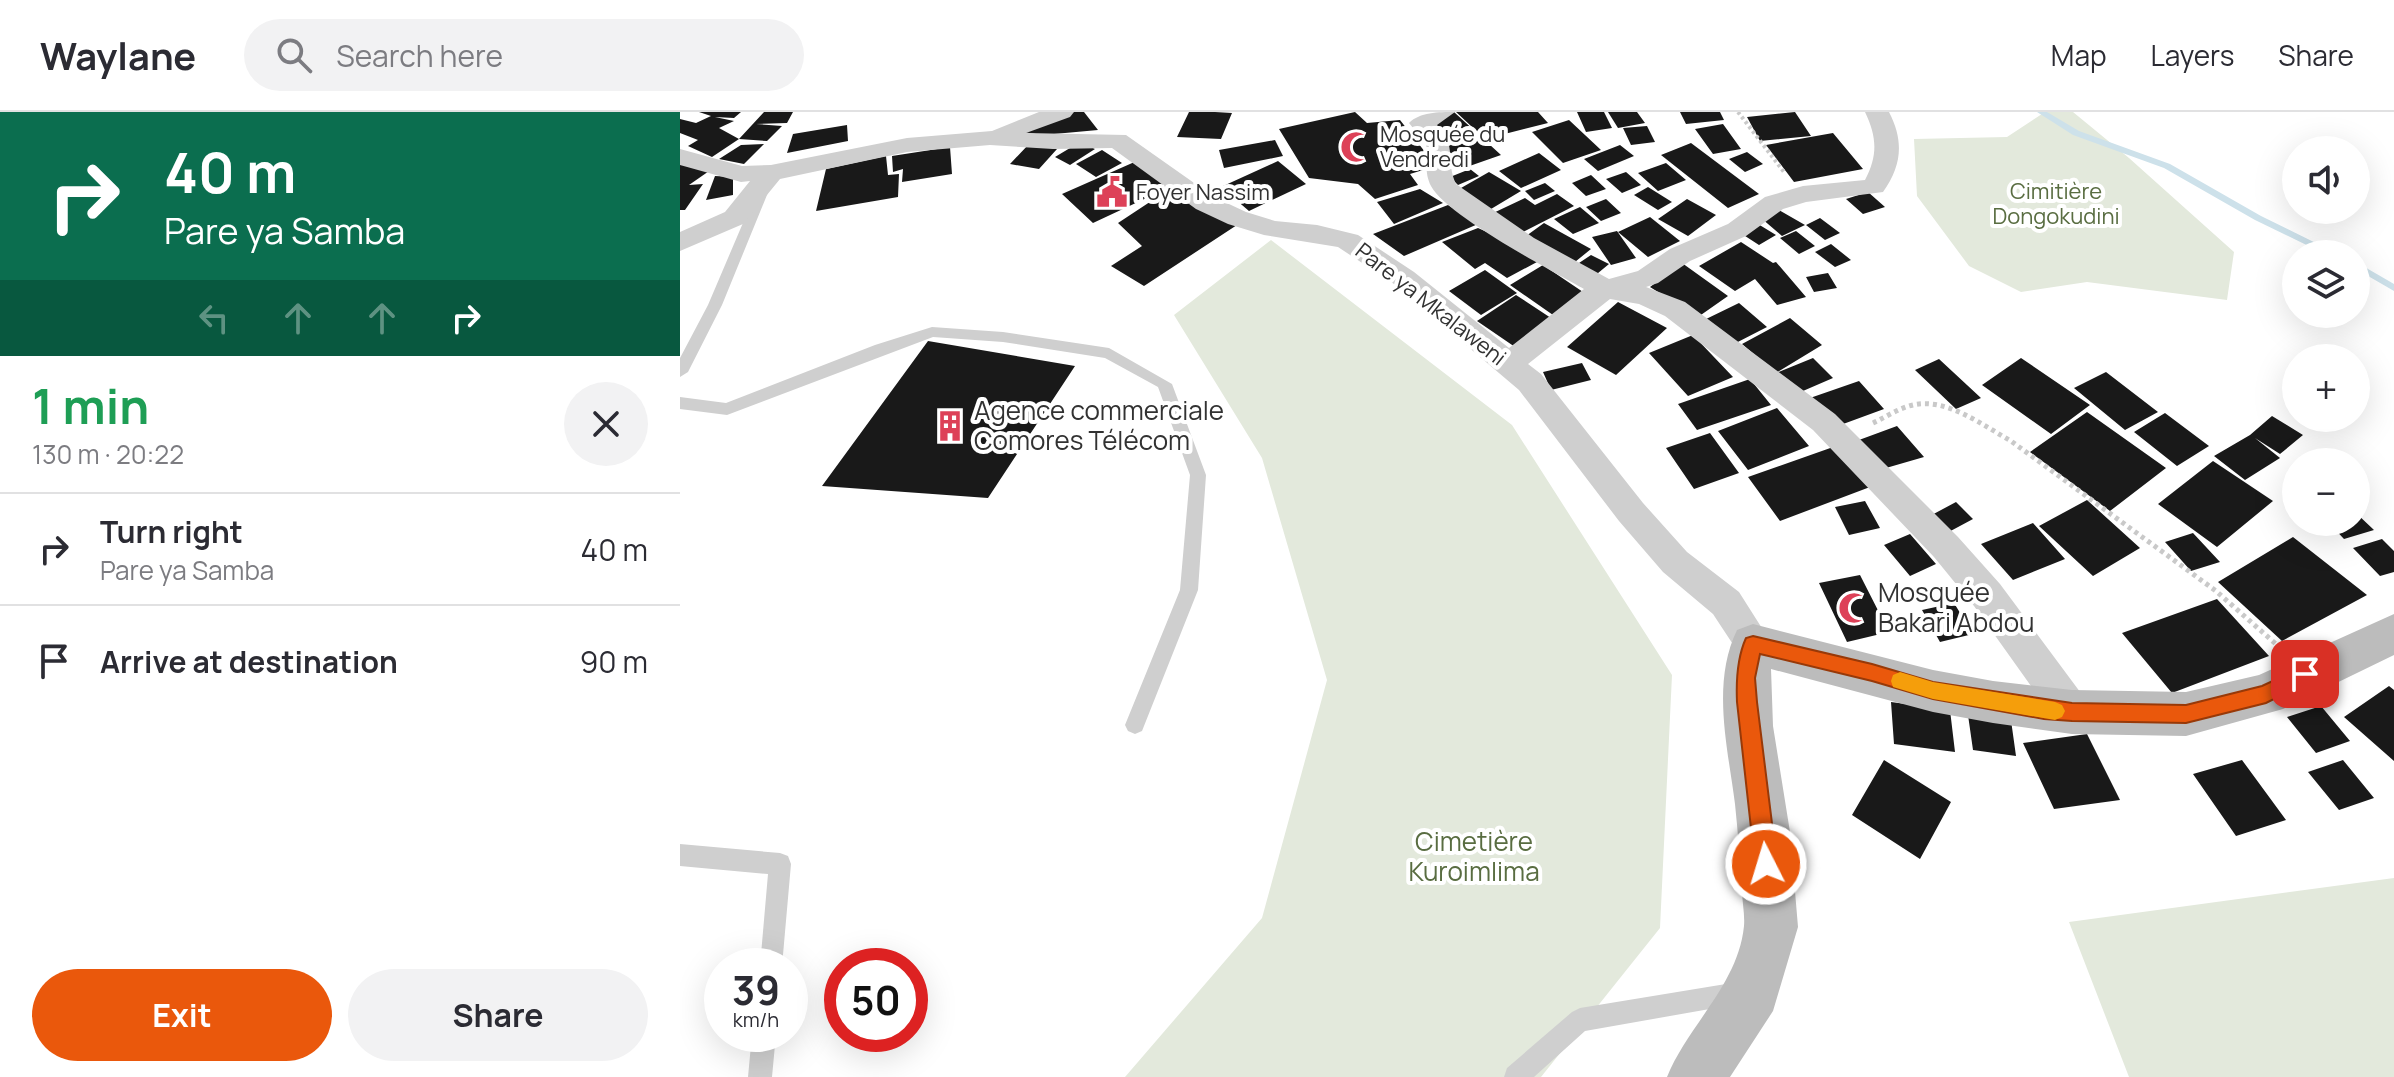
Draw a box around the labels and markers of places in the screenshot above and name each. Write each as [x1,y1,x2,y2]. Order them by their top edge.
place label: Mosquée du Vendredi [1380,119,1505,174]
mosque icon: Mosquée du Vendredi [1339,130,1373,164]
public building icon: Foyer Nassim [1095,175,1129,209]
place label: Foyer Nassim [1136,177,1270,207]
place label: Agence commerciale Comores Télécom [974,392,1224,458]
building icon: Agence commerciale Comores Télécom [933,409,967,443]
place label: Mosquée Bakari Abdou [1878,574,2034,640]
mosque icon: Mosquée Bakari Abdou [1837,591,1871,625]
pin [2271,640,2339,708]

